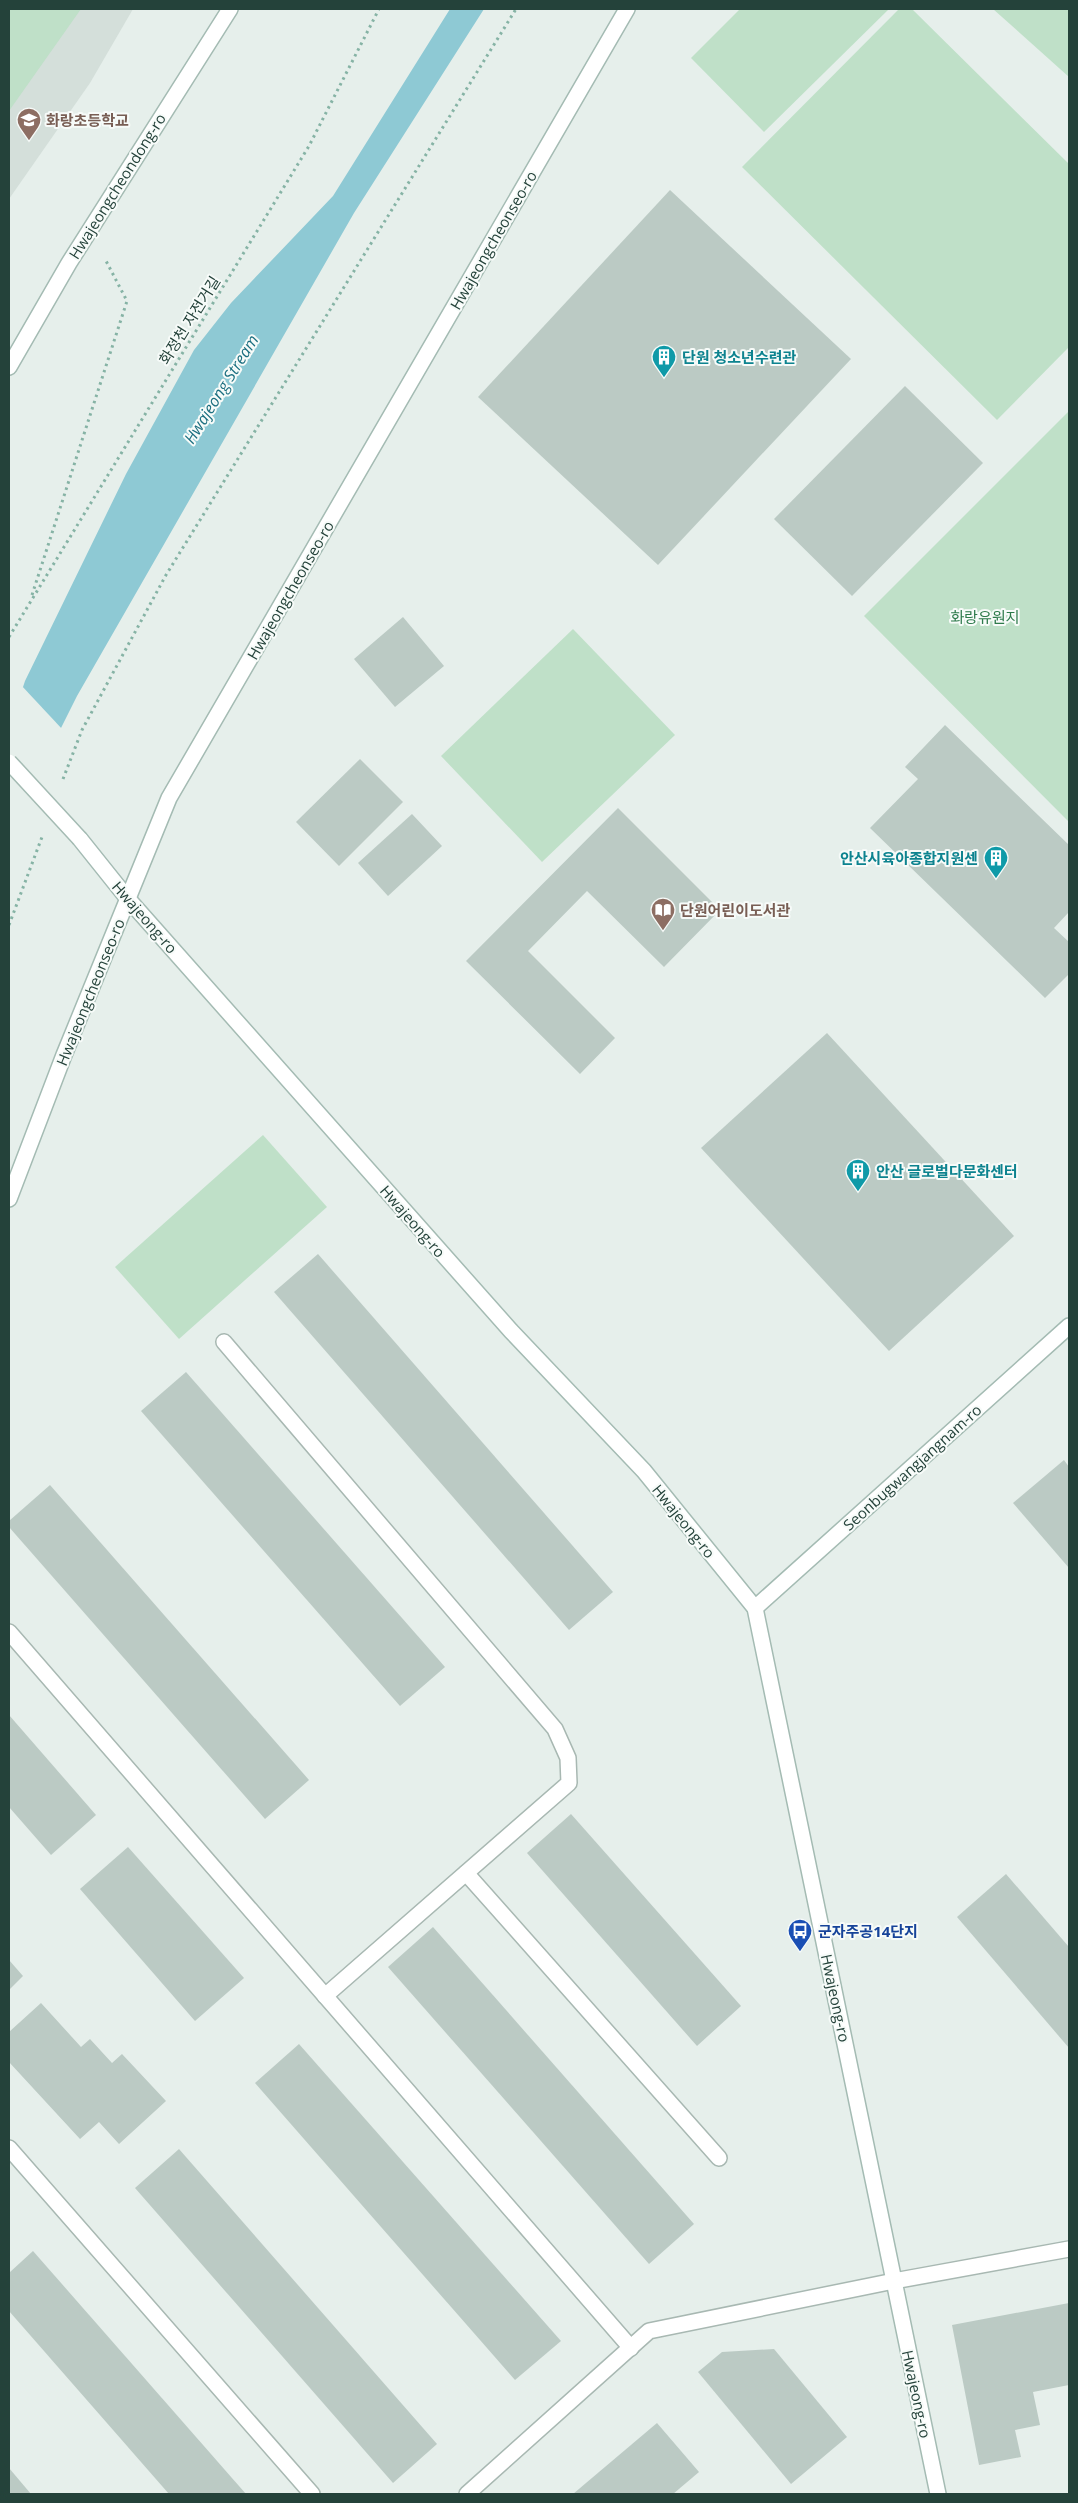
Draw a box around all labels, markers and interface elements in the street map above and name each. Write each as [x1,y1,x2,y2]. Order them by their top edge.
school or university icon: 화랑초등학교 [16,107,42,141]
street label: Hwajeongcheondong-ro [64,109,170,263]
place label: 화랑초등학교 [46,110,129,130]
street label: Hwajeongcheonseo-ro [445,167,541,313]
street label: 화정천 자전거길 [154,272,224,368]
water label: Hwajeong Stream [179,330,263,448]
building icon: 단원 청소년수련관 [651,344,677,378]
place label: 단원 청소년수련관 [682,347,796,367]
street label: Hwajeongcheonseo-ro [242,517,338,663]
park label: 화랑유원지 [950,607,1020,627]
building icon: 안산시육아종합지원센 [983,845,1009,879]
place label: 안산시육아종합지원센 [840,848,978,868]
street label: Hwajeong-ro [108,877,182,957]
library icon: 단원어린이도서관 [650,897,676,931]
place label: 단원어린이도서관 [680,900,791,920]
street label: Hwajeongcheonseo-ro [51,915,129,1069]
building icon: 안산 글로벌다문화센터 [845,1158,871,1192]
place label: 안산 글로벌다문화센터 [876,1161,1018,1181]
street label: Hwajeong-ro [376,1181,450,1261]
street label: Seonbugwangjangnam-ro [839,1399,985,1535]
street label: Hwajeong-ro [648,1480,720,1562]
bus stop icon: 군자주공14단지 [787,1918,813,1952]
place label: 군자주공14단지 [818,1921,918,1941]
street label: Hwajeong-ro [817,1952,855,2044]
street label: Hwajeong-ro [898,2348,936,2440]

